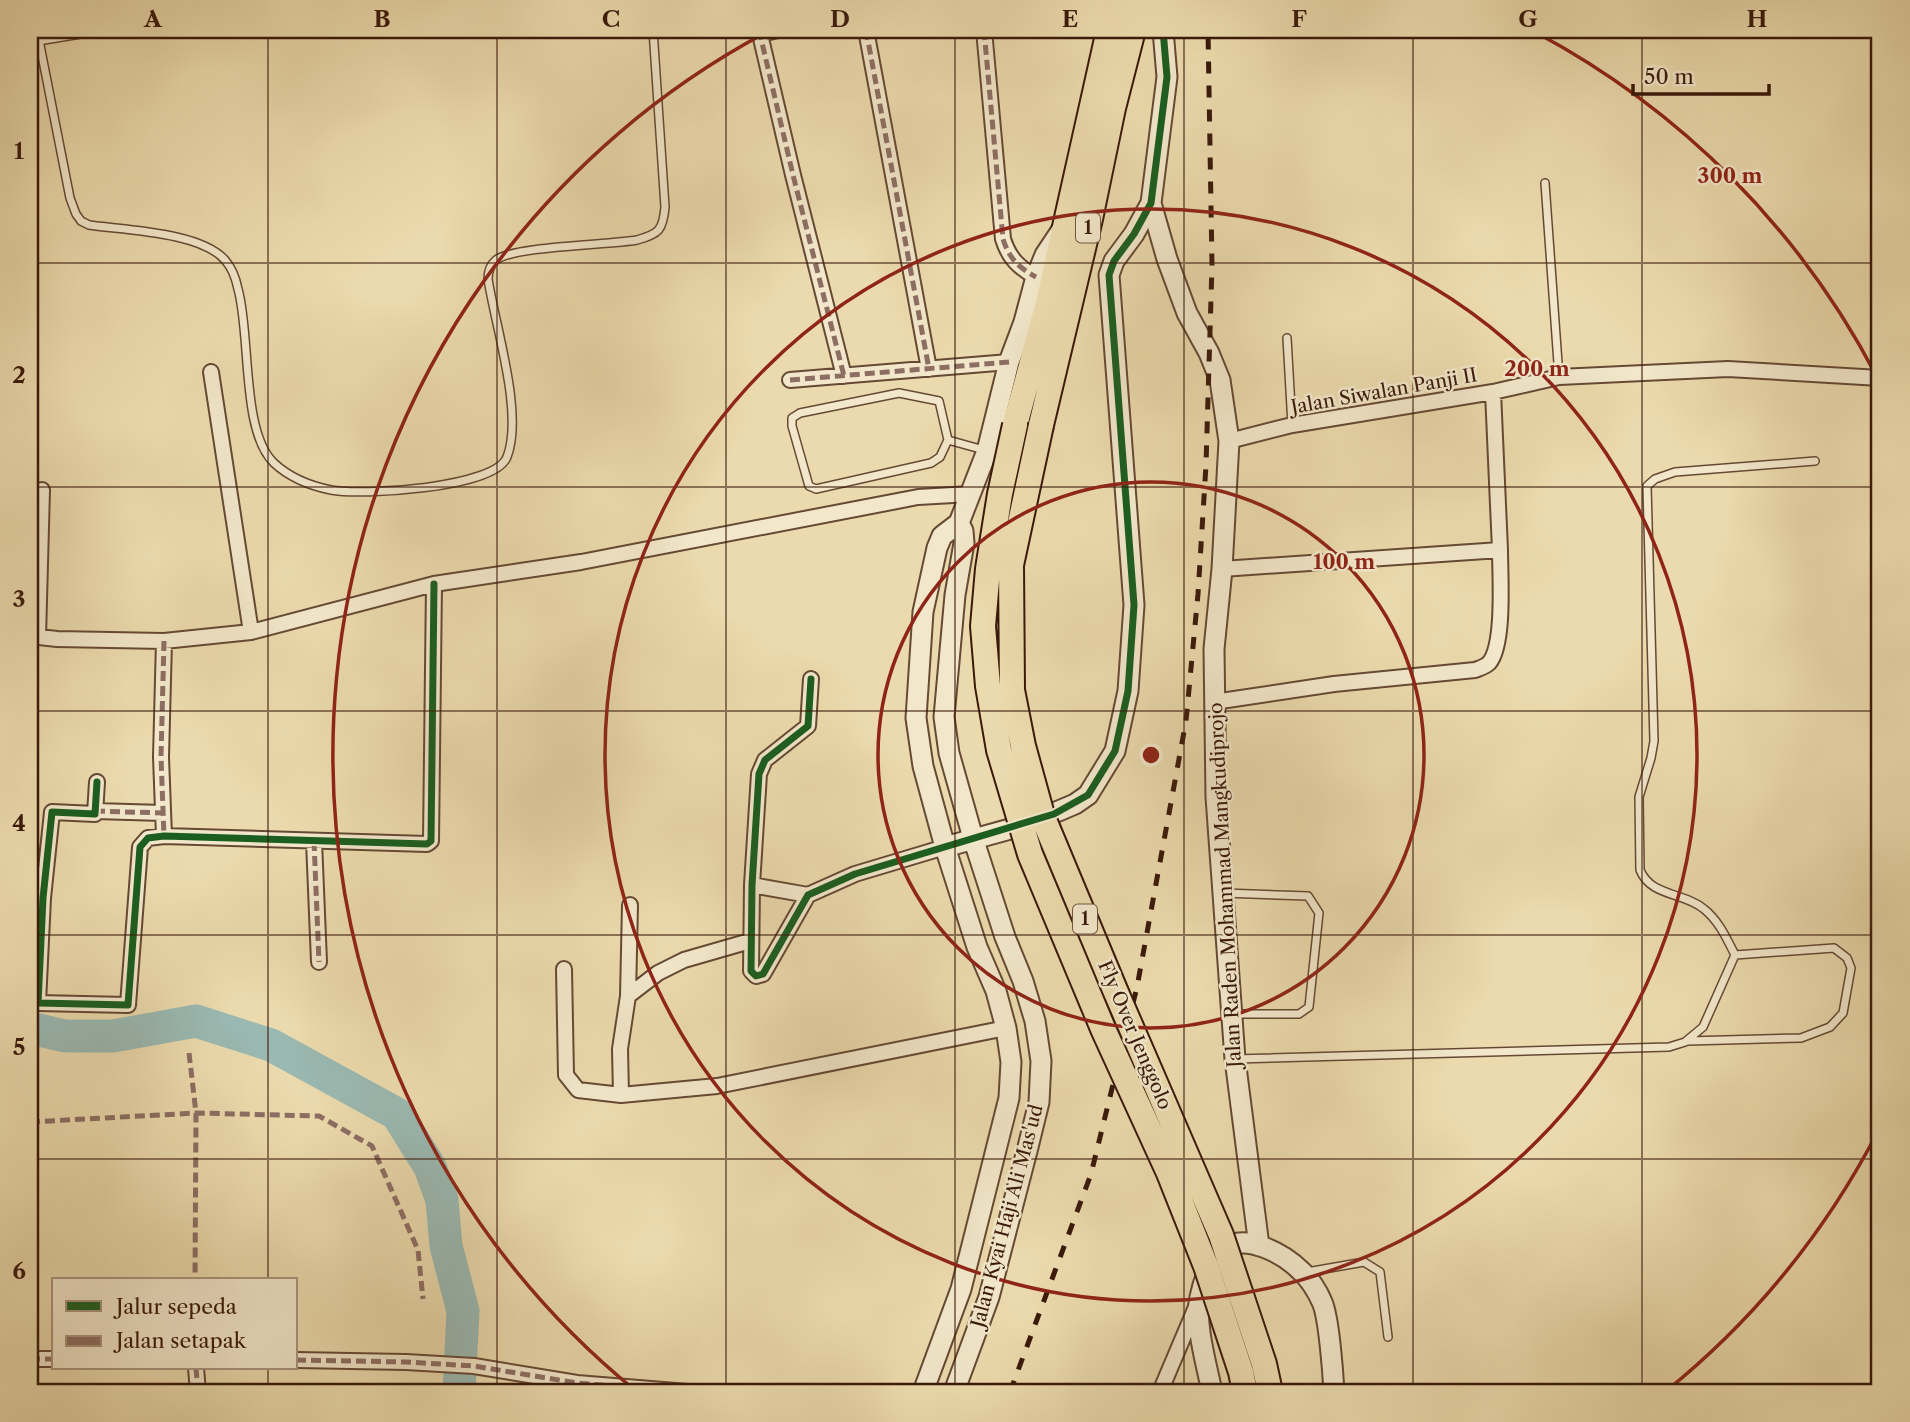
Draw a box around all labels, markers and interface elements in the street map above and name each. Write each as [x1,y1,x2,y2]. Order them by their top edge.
text: A [143,5,163,33]
text: B [373,5,391,33]
text: C [602,5,620,33]
text: D [830,5,850,33]
text: E [1062,5,1078,33]
text: F [1291,5,1307,33]
text: G [1518,5,1538,33]
text: H [1747,5,1768,33]
scale bar [1633,52,1770,96]
text: 50 m [1644,64,1694,89]
text: 1 [14,137,25,165]
text: 300 m [1698,163,1762,188]
road number: 1 [1076,213,1100,242]
text: 200 m [1504,356,1570,381]
text: 2 [12,361,26,389]
street label: Jalan Siwalan Panji II [1286,363,1479,419]
text: 100 m [1313,549,1375,574]
text: 3 [13,585,26,613]
street label: Jalan Raden Mohammad Mangkudiprojo [1204,702,1246,1071]
centre of rings [1139,743,1163,767]
text: 4 [12,809,26,837]
road number: 1 [1073,904,1097,934]
street label: Fly Over Jenggolo [1093,957,1177,1113]
text: 5 [13,1033,25,1061]
street label: Jalan Kyai Haji Ali Mas'ud [965,1102,1048,1333]
text: 6 [12,1257,26,1285]
legend [52,1278,298,1370]
text: Jalur sepeda [113,1294,238,1319]
text: Jalan setapak [113,1328,247,1353]

